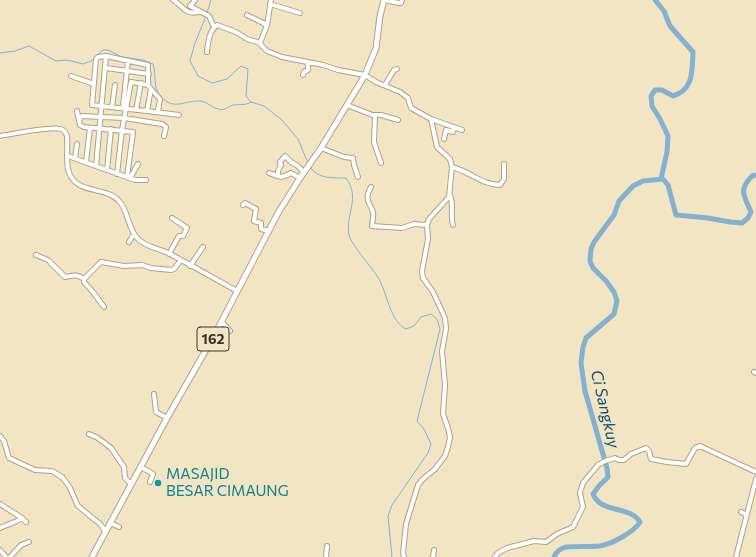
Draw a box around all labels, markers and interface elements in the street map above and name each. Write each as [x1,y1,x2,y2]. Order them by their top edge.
road number: 162 [197,327,229,351]
water label: Ci Sangkuy [587,368,623,450]
place label: MASAJID BESAR CIMAUNG [166,465,289,500]
marker: MASAJID BESAR CIMAUNG [153,478,163,488]

